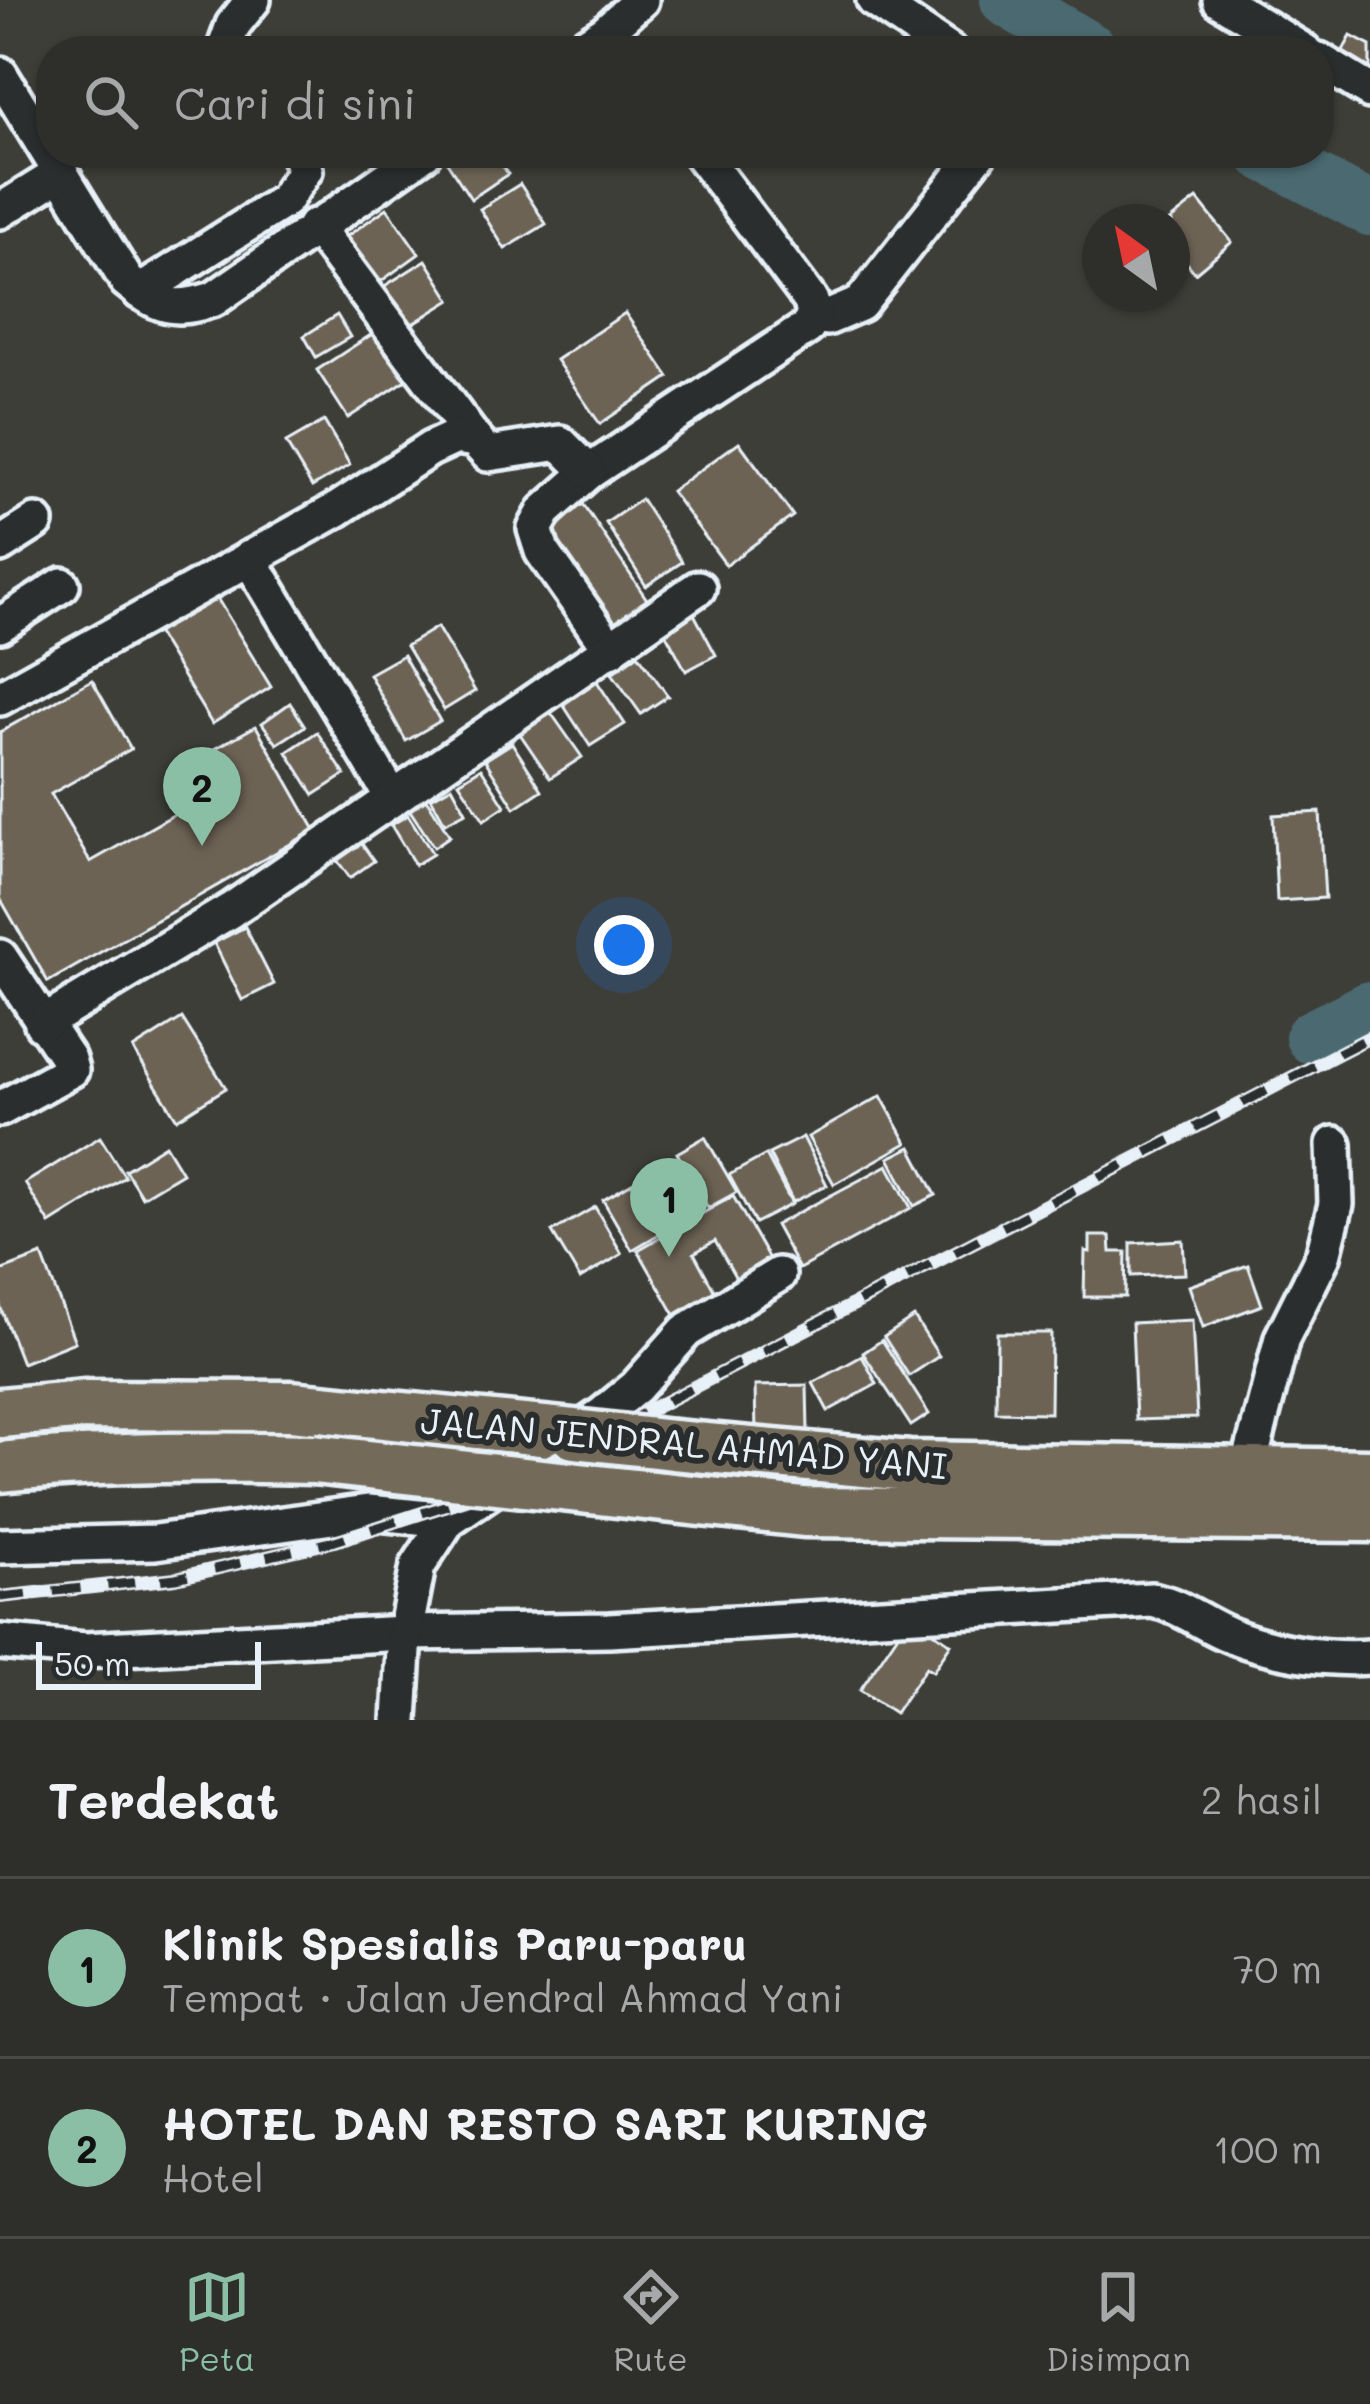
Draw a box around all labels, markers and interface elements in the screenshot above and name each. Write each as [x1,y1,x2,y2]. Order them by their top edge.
search box [36,36,1334,168]
icon: search [78,69,144,135]
text: Cari di sini [174,73,416,131]
north arrow [1082,204,1190,312]
pin: 2 [163,747,241,846]
your location [594,915,654,975]
pin: 1 [630,1158,708,1257]
street label: JALAN JENDRAL AHMAD YANI [419,1396,949,1488]
scale bar [36,1636,261,1689]
text: 50 m [54,1641,130,1684]
text: Terdekat [48,1765,279,1832]
text: 2 hasil [1201,1773,1322,1824]
text: Klinik Spesialis Paru-paru [162,1913,747,1971]
text: 1 [78,1942,96,1993]
text: 70 m [1233,1942,1322,1993]
text: Tempat · Jalan Jendral Ahmad Yani [162,1971,843,2022]
text: HOTEL DAN RESTO SARI KURING [162,2093,928,2151]
text: 2 [76,2122,98,2173]
text: 100 m [1213,2122,1322,2173]
text: Hotel [162,2151,264,2202]
tab: Peta [179,2264,255,2379]
tab: Rute [614,2264,688,2379]
tab: Disimpan [1046,2264,1191,2379]

